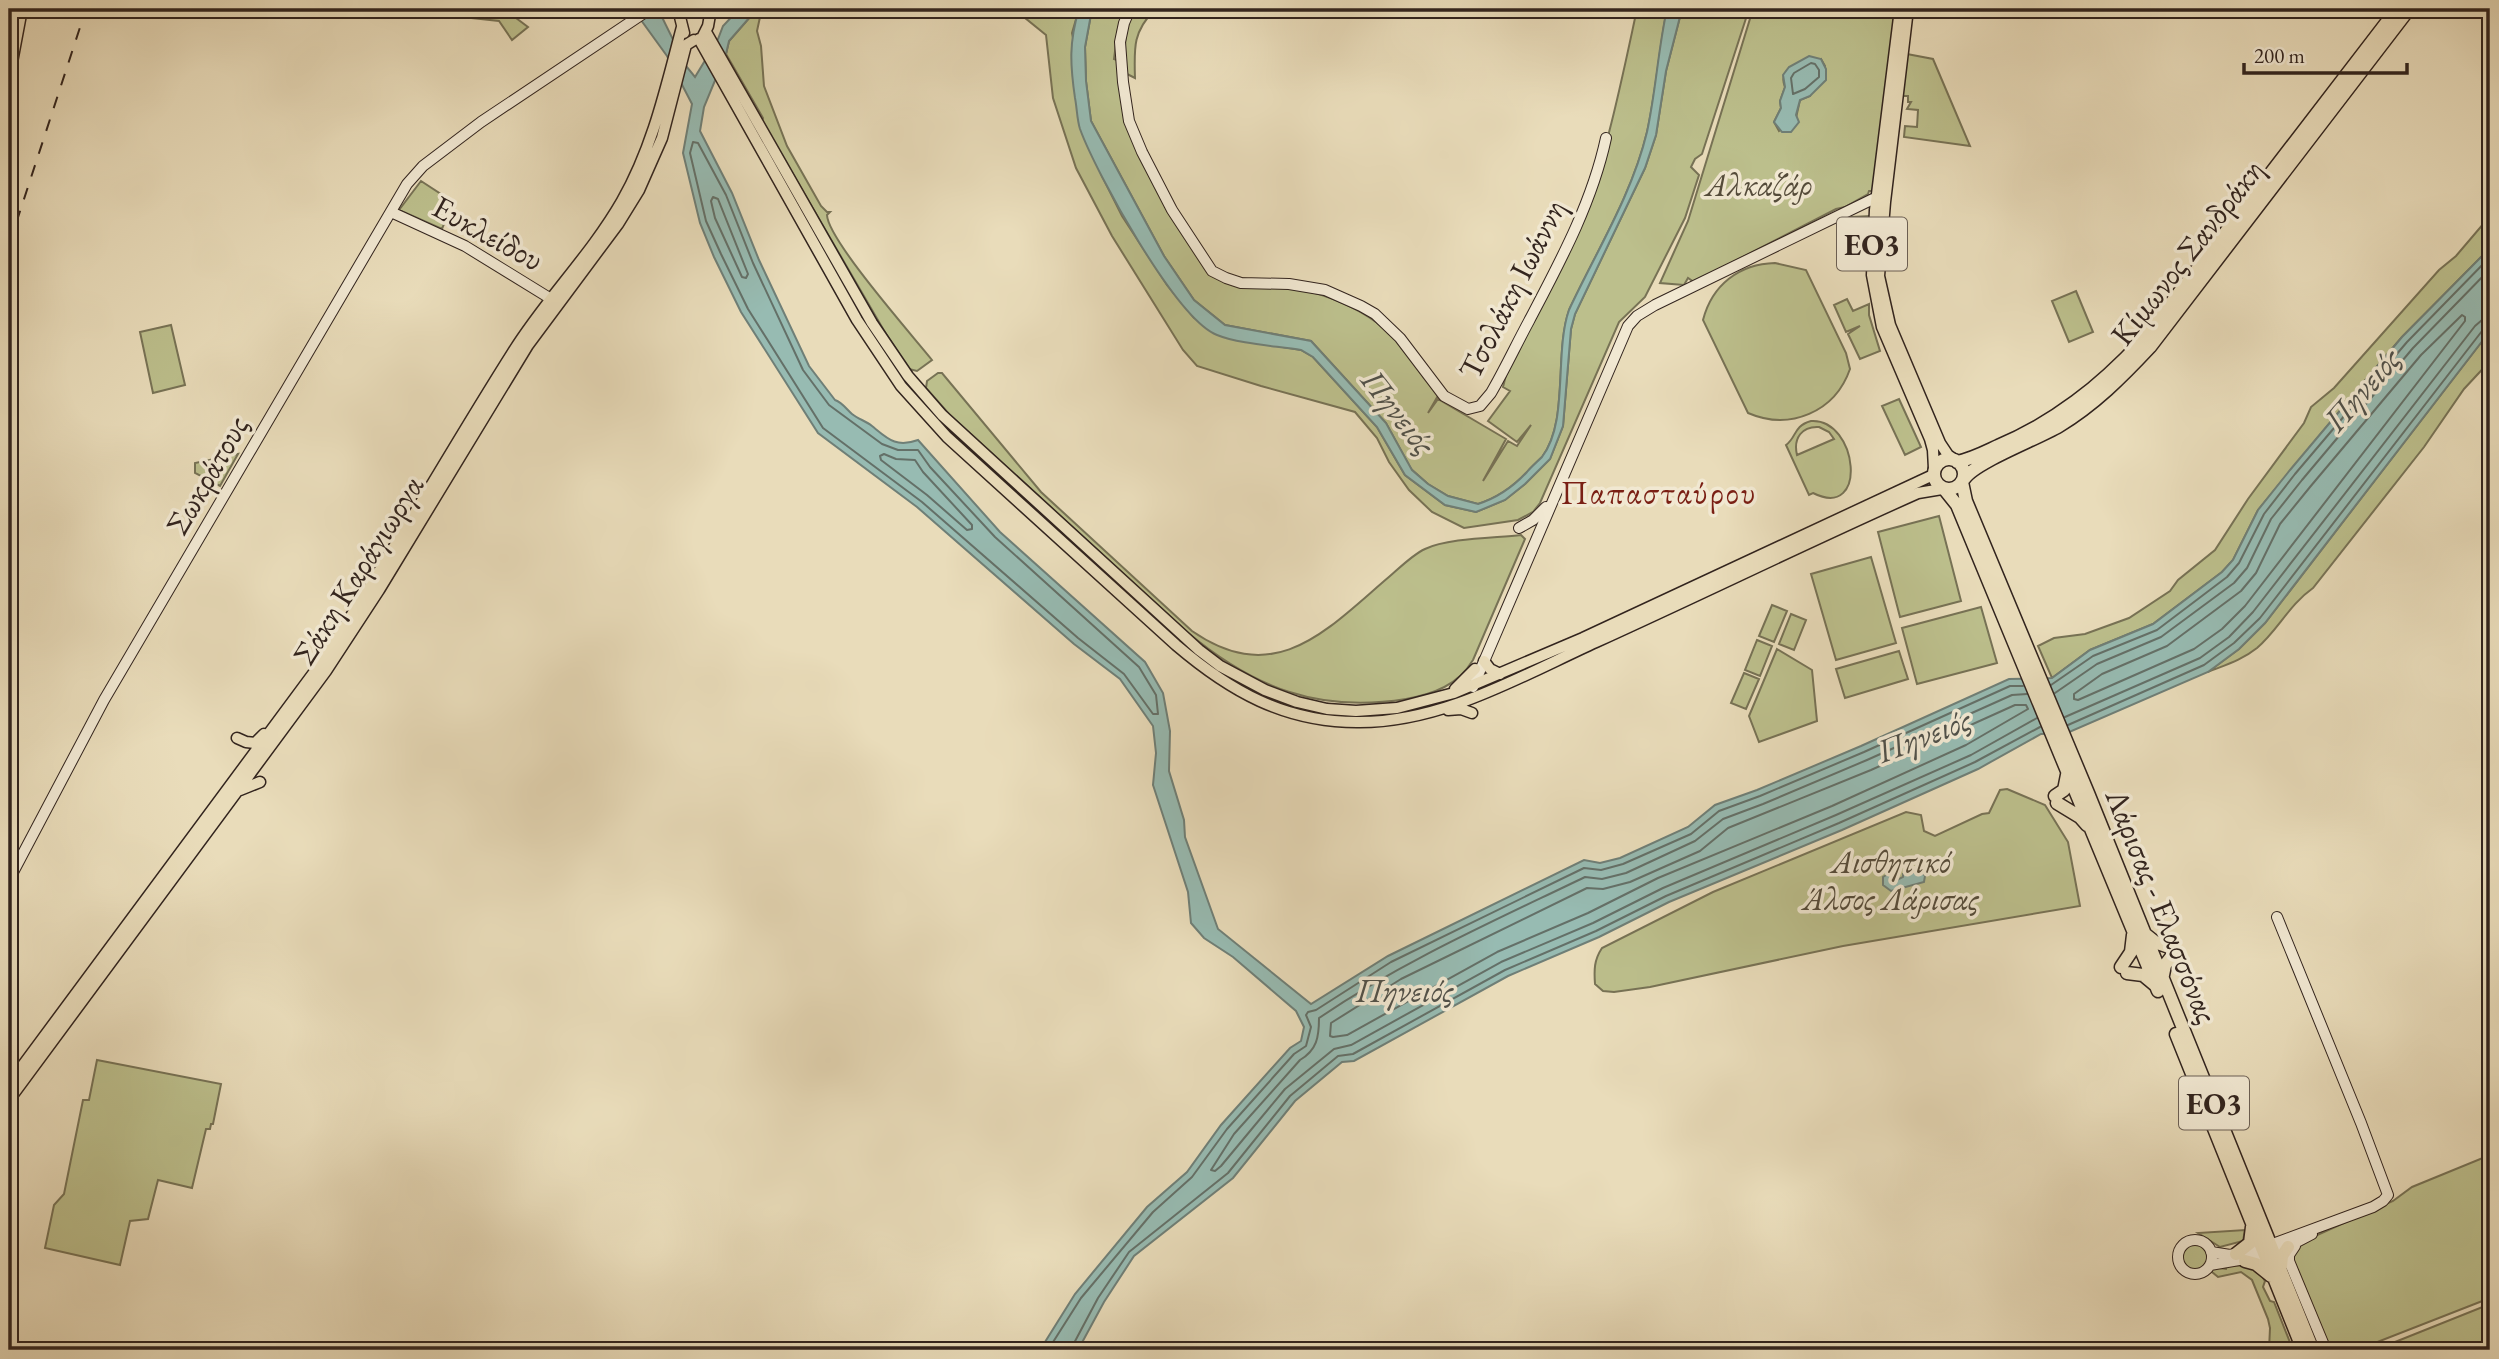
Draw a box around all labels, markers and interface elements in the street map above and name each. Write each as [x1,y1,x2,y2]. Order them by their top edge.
scale bar [2244,32,2406,76]
text: 200 m [2254,42,2305,69]
street label: Κίμωνος Σανδράκη [2101,150,2273,354]
park label: Αλκαζάρ [1704,164,1812,206]
street label: Ευκλείδου [425,185,551,281]
street label: Τσολάκη Ιωάννη [1449,192,1575,386]
road number: ΕΟ3 [1837,218,1907,270]
water label: Πηνειός [2313,338,2411,441]
water label: Πηνειός [1351,359,1446,464]
street label: Σωκράτους [156,408,258,542]
street label: Σάκη Καράγιωργα [283,467,433,672]
district label: Παπασταύρου [1561,471,1757,514]
water label: Πηνειός [1870,697,1978,773]
street label: Λάρισας - Ελασσόνας [2095,781,2228,1030]
park label: Αισθητικό Άλσος Λάρισας [1801,841,1980,920]
water label: Πηνειός [1355,969,1455,1012]
road number: ΕΟ3 [2179,1077,2249,1130]

